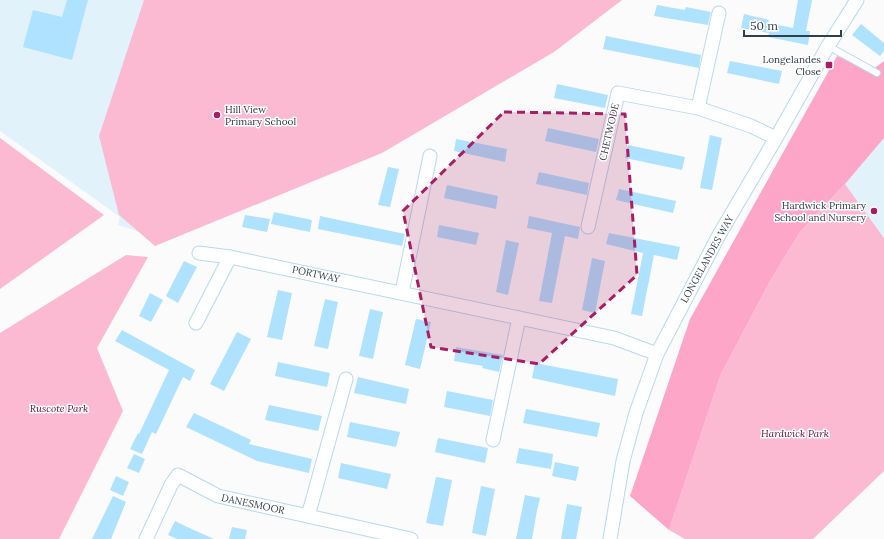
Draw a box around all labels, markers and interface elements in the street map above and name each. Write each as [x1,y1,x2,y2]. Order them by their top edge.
scale bar [744,12,841,38]
text: 50 m [750,18,778,33]
place label: Longelandes Close [762,53,822,78]
marker: Longelandes Close [824,60,834,70]
street label: CHETWODE [596,102,622,162]
place label: Hill View Primary School [225,103,296,128]
marker: Hill View Primary School [212,110,222,120]
place label: Hardwick Primary School and Nursery [774,199,867,224]
marker: Hardwick Primary School and Nursery [869,206,879,216]
street label: LONGELANDES WAY [677,212,737,305]
street label: PORTWAY [291,263,342,286]
park label: Ruscote Park [30,402,88,415]
park label: Hardwick Park [761,427,829,440]
street label: DANESMOOR [220,491,286,517]

